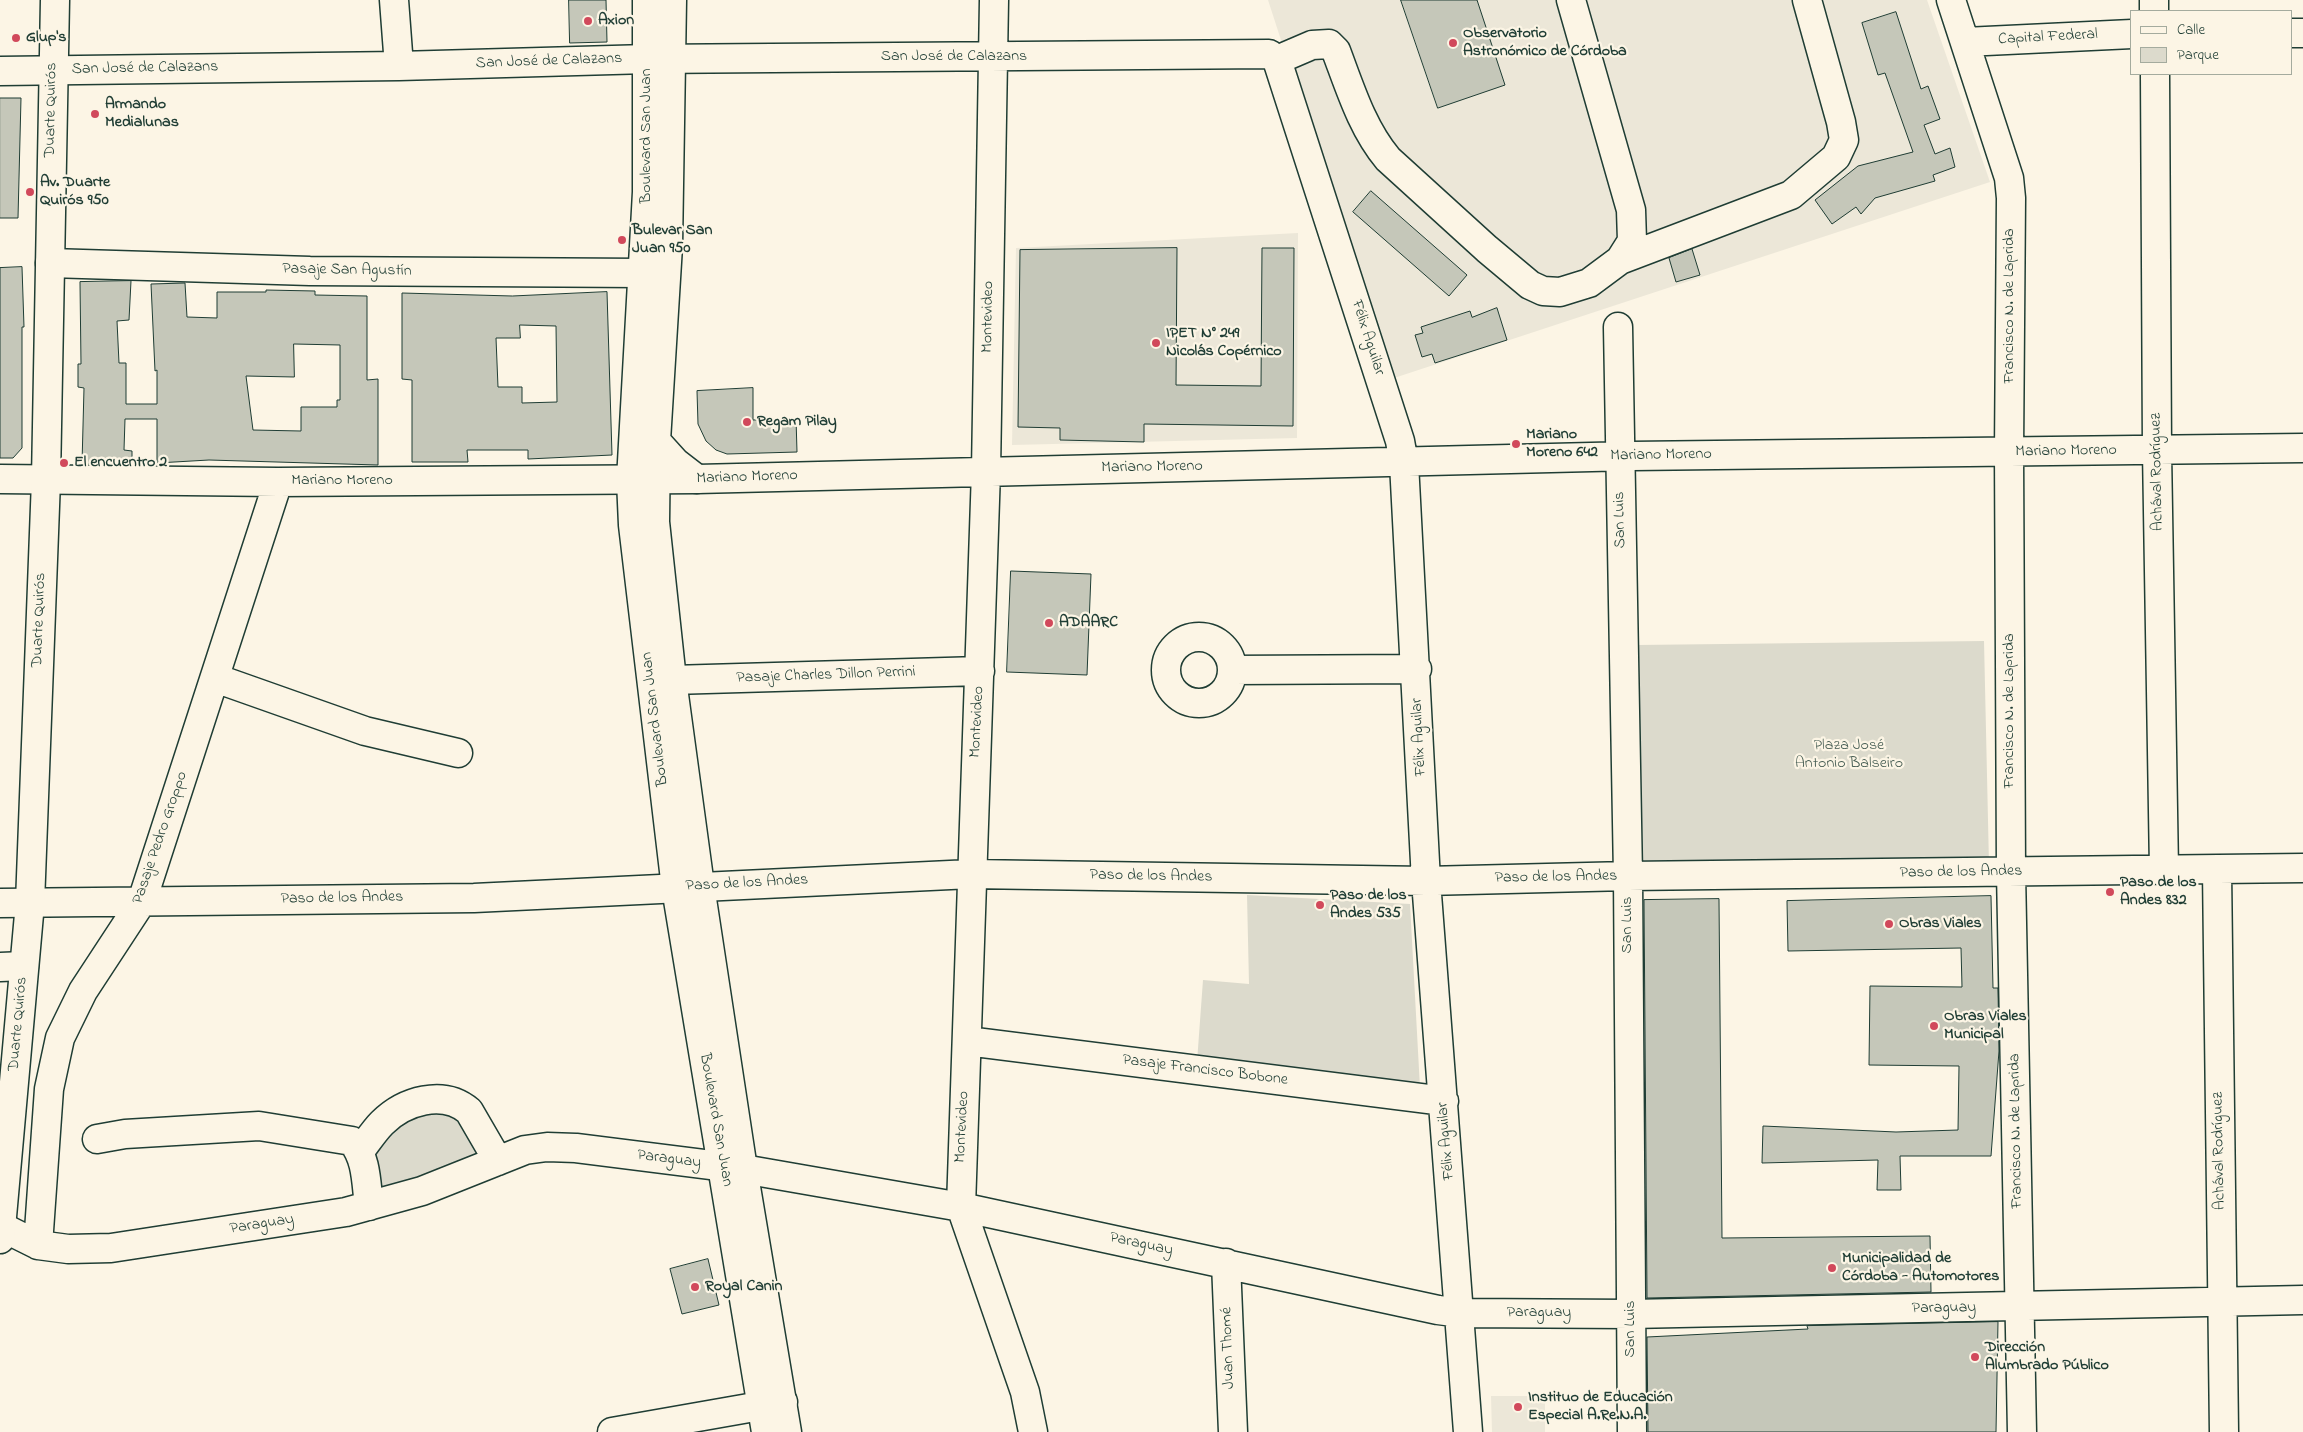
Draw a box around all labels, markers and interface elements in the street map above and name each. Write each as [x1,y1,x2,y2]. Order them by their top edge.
legend [2130,10,2293,75]
place label: Axion [598,11,634,31]
marker: Axion [582,15,594,27]
text: Calle [2177,19,2205,41]
place label: Observatorio Astronómico de Córdoba [1463,24,1627,62]
street label: Capital Federal [1998,26,2098,50]
place label: Glup's [26,28,66,48]
marker: Glup's [10,32,22,44]
marker: Observatorio Astronómico de Córdoba [1447,37,1459,49]
text: Parque [2177,44,2219,66]
street label: San José de Calazans [881,47,1027,67]
street label: San José de Calazans [475,50,623,74]
street label: San José de Calazans [72,58,218,80]
street label: Duarte Quirós [42,62,62,158]
street label: Boulevard San Juan [637,68,657,204]
place label: Armando Medialunas [105,95,179,133]
marker: Armando Medialunas [89,108,101,120]
place label: Av. Duarte Quirós 950 [40,173,110,211]
marker: Av. Duarte Quirós 950 [24,186,36,198]
place label: Bulevar San Juan 950 [632,221,712,259]
street label: Francisco N. de Laprida [2000,228,2020,384]
marker: Bulevar San Juan 950 [616,234,628,246]
street label: Pasaje San Agustín [282,260,412,282]
street label: Montevideo [979,281,999,353]
street label: Félix Aguilar [1346,298,1388,378]
place label: IPET N° 249 Nicolás Copérnico [1166,324,1282,362]
marker: IPET N° 249 Nicolás Copérnico [1150,337,1162,349]
place label: Regam Pilay [757,412,837,432]
street label: Achával Rodríguez [2147,413,2169,531]
marker: Regam Pilay [741,416,753,428]
place label: Mariano Moreno 642 [1526,425,1598,463]
marker: Mariano Moreno 642 [1510,438,1522,450]
street label: Mariano Moreno [2015,442,2117,462]
street label: Mariano Moreno [1610,446,1712,466]
place label: El encuentro 2 [74,453,167,473]
marker: El encuentro 2 [58,457,70,469]
street label: Mariano Moreno [1101,458,1203,478]
street label: Mariano Moreno [696,467,798,489]
street label: Mariano Moreno [291,471,393,491]
street label: San Luis [1611,491,1631,549]
street label: Duarte Quirós [29,572,51,668]
place label: ADAARC [1059,613,1118,633]
marker: ADAARC [1043,617,1055,629]
street label: Francisco N. de Laprida [2000,633,2020,789]
street label: Boulevard San Juan [638,651,674,787]
street label: Pasaje Charles Dillon Perrini [736,663,916,689]
street label: Montevideo [967,686,989,758]
street label: Félix Aguilar [1408,697,1432,777]
park label: Plaza José Antonio Balseiro [1795,736,1903,774]
street label: Pasaje Pedro Groppo [129,769,193,907]
street label: Paso de los Andes [1899,862,2023,884]
street label: Paso de los Andes [1089,866,1213,888]
street label: Paso de los Andes [1494,867,1618,889]
street label: Paso de los Andes [685,871,809,897]
place label: Paso de los Andes 832 [2120,873,2197,911]
place label: Paso de los Andes 535 [1330,886,1407,924]
marker: Paso de los Andes 832 [2104,886,2116,898]
street label: Paso de los Andes [280,888,404,910]
street label: San Luis [1618,897,1638,953]
marker: Paso de los Andes 535 [1314,899,1326,911]
place label: Obras Viales [1899,914,1982,934]
marker: Obras Viales [1883,918,1895,930]
street label: Duarte Quirós [5,976,33,1072]
place label: Obras Viales Municipal [1944,1007,2027,1045]
marker: Obras Viales Municipal [1928,1020,1940,1032]
street label: Pasaje Francisco Bobone [1121,1051,1289,1091]
street label: Boulevard San Juan [694,1052,736,1188]
street label: Francisco N. de Laprida [2006,1053,2028,1209]
street label: Montevideo [952,1091,974,1163]
street label: Achával Rodríguez [2209,1092,2231,1210]
street label: Félix Aguilar [1434,1101,1460,1181]
street label: Paraguay [636,1147,702,1173]
street label: Paraguay [229,1210,295,1240]
street label: Paraguay [1108,1229,1174,1261]
place label: Municipalidad de Córdoba - Automotores [1842,1249,1999,1287]
marker: Municipalidad de Córdoba - Automotores [1826,1262,1838,1274]
place label: Royal Canin [705,1277,782,1297]
marker: Royal Canin [689,1281,701,1293]
street label: Paraguay [1912,1299,1976,1319]
street label: San Luis [1621,1301,1641,1357]
street label: Paraguay [1507,1303,1571,1323]
street label: Juan Thomé [1218,1307,1240,1389]
place label: Dirección Alumbrado Público [1985,1338,2109,1376]
marker: Dirección Alumbrado Público [1969,1351,1981,1363]
place label: Instituo de Educación Especial A.Re.N.A. [1528,1388,1673,1426]
marker: Instituo de Educación Especial A.Re.N.A. [1512,1401,1524,1413]

